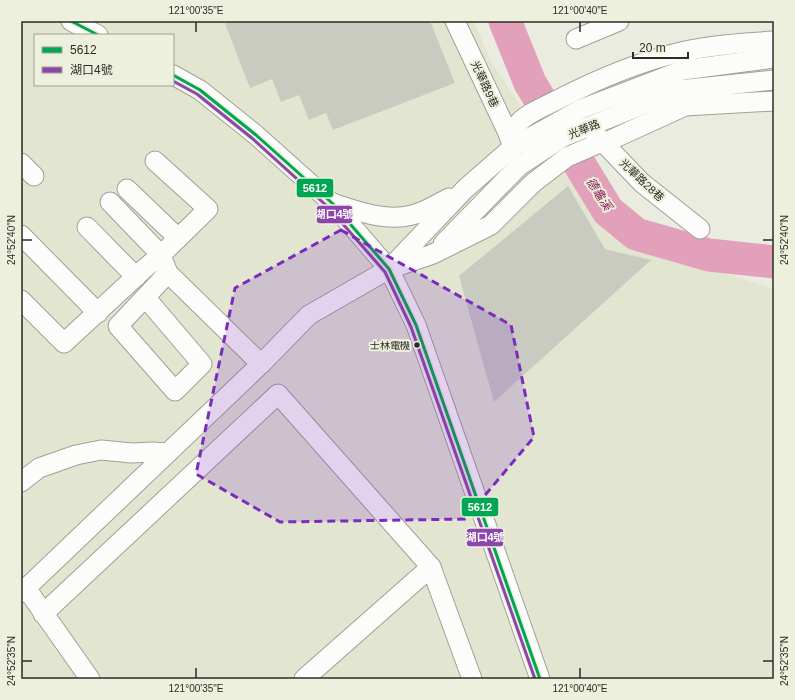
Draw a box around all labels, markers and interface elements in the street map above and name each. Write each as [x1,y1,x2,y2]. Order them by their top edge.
text: 121°00'35"E [168,5,224,16]
text: 121°00'40"E [552,5,608,16]
legend [34,34,174,86]
scale bar [633,34,688,60]
text: 20 m [639,41,666,55]
text: 5612 [70,43,97,57]
street label: 光華路9巷 [469,59,501,109]
text: 湖口4號 [70,63,113,77]
street label: 光華路 [566,117,602,141]
street label: 光華路28巷 [617,156,667,204]
water label: 德龜溪 [583,175,616,215]
line badge: 5612 [296,178,334,198]
text: 5612 [303,182,327,194]
line badge: 湖口4號 [316,205,353,224]
text: 湖口4號 [314,208,354,220]
text: 24°52'40"N [6,215,17,265]
text: 24°52'40"N [779,215,790,265]
place label: 士林電機 [370,340,410,351]
marker: 士林電機 [412,340,422,350]
line badge: 5612 [461,497,499,517]
text: 5612 [468,501,492,513]
line badge: 湖口4號 [466,528,504,547]
text: 湖口4號 [465,531,505,543]
text: 24°52'35"N [6,636,17,686]
text: 24°52'35"N [779,636,790,686]
text: 121°00'35"E [168,683,224,694]
text: 121°00'40"E [552,683,608,694]

